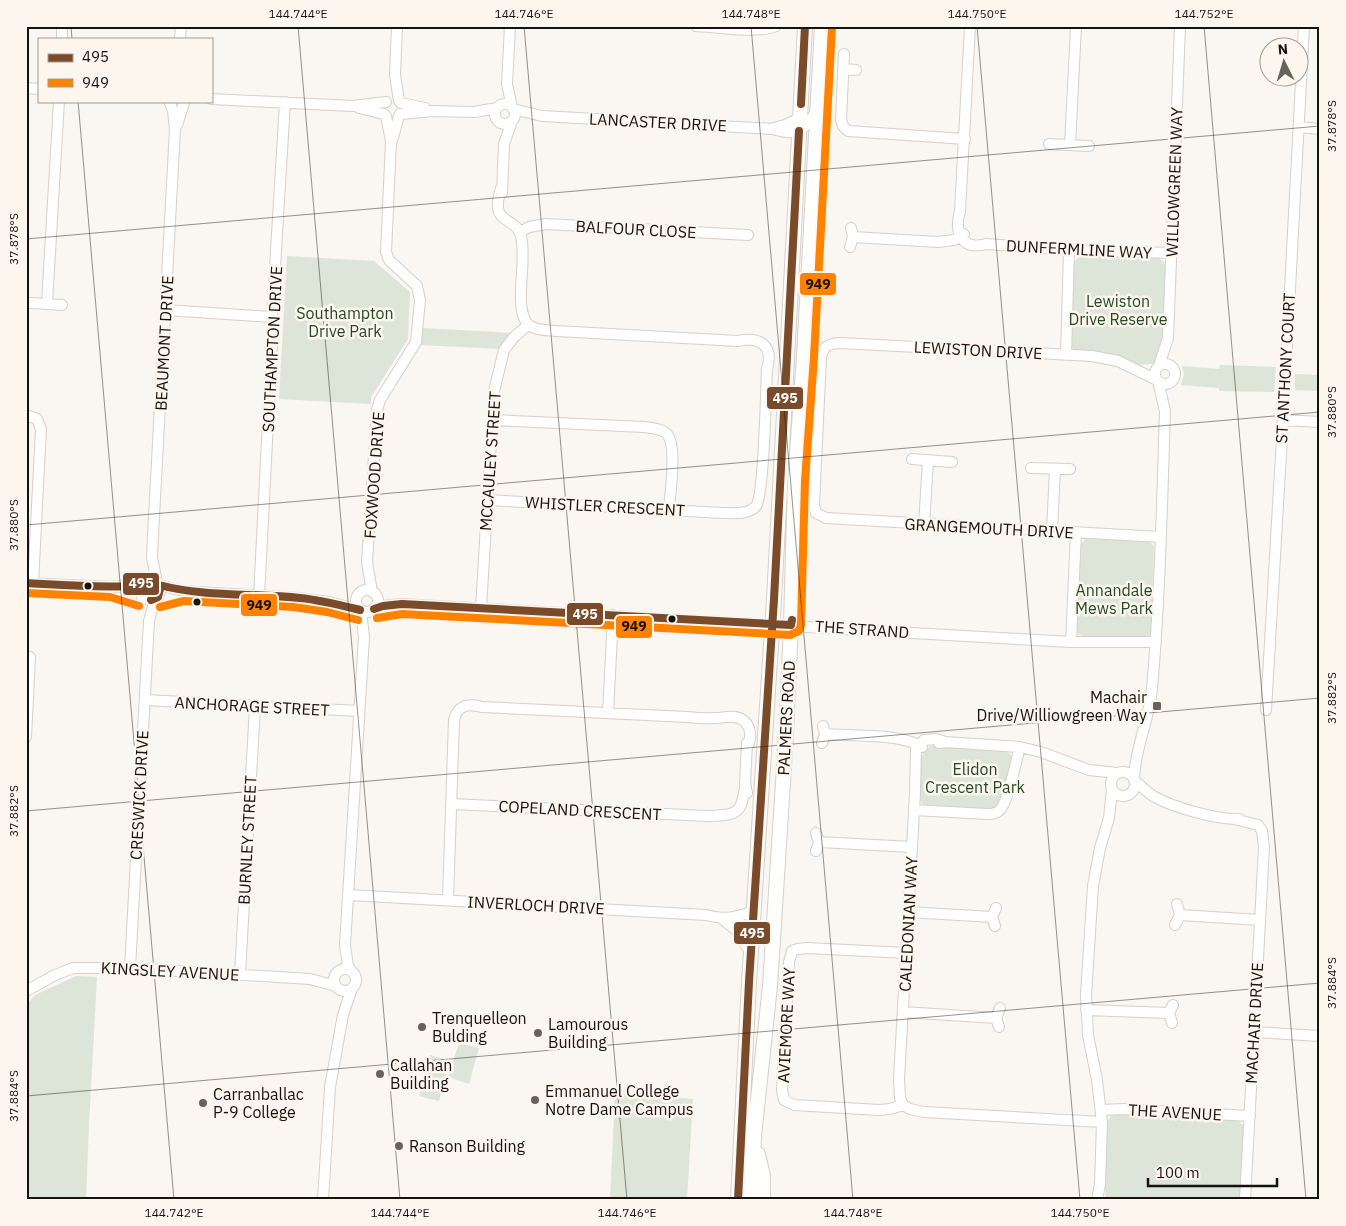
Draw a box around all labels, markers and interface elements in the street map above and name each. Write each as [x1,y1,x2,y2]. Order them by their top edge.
text: 144.744°E [268,6,328,21]
text: 144.746°E [494,6,554,21]
text: 144.748°E [721,6,781,21]
text: 144.750°E [947,6,1007,21]
text: 144.752°E [1174,6,1234,21]
legend [38,38,212,102]
north arrow [1258,38,1308,88]
text: N [1277,40,1289,58]
text: 495 [82,47,109,66]
text: 949 [82,73,109,92]
text: 37.878°S [1324,100,1339,152]
street label: WILLOWGREEN WAY [1161,106,1187,257]
street label: LANCASTER DRIVE [589,108,727,136]
text: 37.878°S [6,213,21,265]
street label: BALFOUR CLOSE [575,216,697,242]
street label: DUNFERMLINE WAY [1005,235,1153,263]
street label: SOUTHAMPTON DRIVE [258,265,286,433]
line badge: 949 [799,272,837,296]
street label: BEAUMONT DRIVE [150,275,178,411]
text: 949 [805,275,831,293]
park label: Lewiston Drive Reserve [1069,291,1168,329]
street label: ST ANTHONY COURT [1271,292,1299,444]
park label: Southampton Drive Park [296,303,394,341]
street label: LEWISTON DRIVE [913,337,1043,363]
line badge: 495 [766,386,804,410]
text: 37.880°S [1324,386,1339,438]
text: 495 [772,389,798,407]
street label: MCCAULEY STREET [475,390,505,532]
street label: FOXWOOD DRIVE [360,411,388,539]
street label: WHISTLER CRESCENT [525,492,685,520]
text: 37.880°S [6,499,21,551]
street label: GRANGEMOUTH DRIVE [904,514,1074,542]
line badge: 495 [122,572,160,596]
text: 495 [128,574,154,592]
park label: Annandale Mews Park [1075,580,1154,618]
unlabelled marker [83,581,93,591]
line badge: 949 [240,593,278,617]
text: 949 [246,596,272,614]
unlabelled marker [192,597,202,607]
line badge: 495 [566,602,604,626]
text: 495 [572,605,598,623]
unlabelled marker [667,614,677,624]
line badge: 949 [615,615,653,639]
street label: THE STRAND [814,616,910,642]
text: 949 [621,617,647,635]
street label: PALMERS ROAD [773,660,799,776]
text: 37.882°S [1324,672,1339,724]
place label: Machair Drive/Williowgreen Way [976,687,1147,725]
street label: ANCHORAGE STREET [174,692,330,720]
marker: Machair Drive/Williowgreen Way [1151,700,1163,712]
street label: CRESWICK DRIVE [126,730,152,860]
park label: Elidon Crescent Park [925,759,1026,797]
street label: BURNLEY STREET [234,775,260,905]
text: 37.882°S [6,785,21,837]
street label: COPELAND CRESCENT [498,796,662,824]
street label: CALEDONIAN WAY [894,855,922,992]
street label: INVERLOCH DRIVE [467,891,605,919]
line badge: 495 [733,921,771,945]
text: 495 [739,924,765,942]
street label: KINGSLEY AVENUE [100,957,240,985]
text: 37.884°S [1324,957,1339,1009]
street label: MACHAIR DRIVE [1241,962,1267,1084]
street label: AVIEMORE WAY [773,966,799,1083]
place label: Trenquelleon Bulding [432,1008,527,1046]
place label: Lamourous Building [548,1014,628,1052]
marker: Trenquelleon Bulding [416,1021,428,1033]
marker: Lamourous Building [532,1027,544,1039]
place label: Callahan Building [390,1055,452,1093]
marker: Callahan Building [374,1068,386,1080]
text: 37.884°S [6,1070,21,1122]
place label: Emmanuel College Notre Dame Campus [545,1081,694,1119]
place label: Carranballac P-9 College [213,1084,304,1122]
marker: Emmanuel College Notre Dame Campus [529,1094,541,1106]
marker: Carranballac P-9 College [197,1097,209,1109]
street label: THE AVENUE [1128,1100,1222,1124]
place label: Ranson Building [409,1136,526,1156]
marker: Ranson Building [393,1140,405,1152]
scale bar [1148,1156,1277,1188]
text: 100 m [1156,1163,1200,1182]
text: 144.742°E [144,1205,204,1220]
text: 144.744°E [370,1205,430,1220]
text: 144.746°E [597,1205,657,1220]
text: 144.748°E [823,1205,883,1220]
text: 144.750°E [1050,1205,1110,1220]

